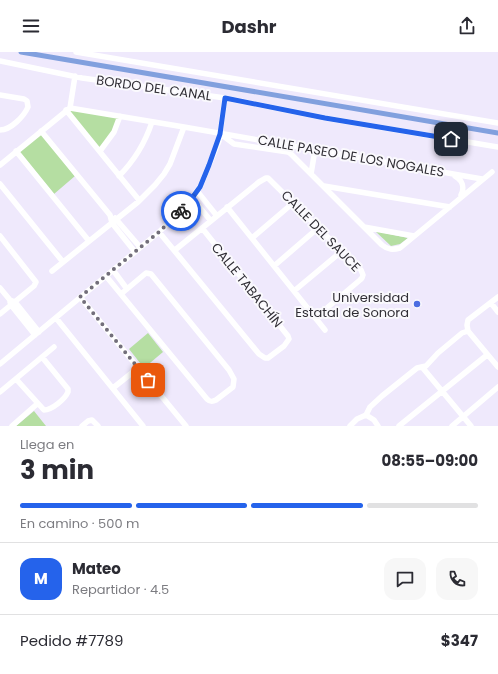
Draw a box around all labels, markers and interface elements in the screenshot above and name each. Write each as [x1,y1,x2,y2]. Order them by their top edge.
text: Dashr [221,14,277,39]
icon: menu [20,15,42,37]
icon: share [456,15,478,37]
street label: BORDO DEL CANAL [95,71,213,106]
pin [434,122,468,156]
icon: home [440,128,462,150]
street label: CALLE PASEO DE LOS NOGALES [256,130,446,182]
street label: CALLE DEL SAUCE [277,186,365,276]
courier [161,191,201,231]
icon: bike [170,200,192,222]
street label: CALLE TABACHÍN [207,239,287,331]
place label: Universidad Estatal de Sonora [295,288,409,322]
marker: Universidad Estatal de Sonora [412,299,422,309]
pin [131,363,165,397]
icon: bag [137,369,159,391]
text: Llega en [20,435,74,454]
text: 08:55–09:00 [381,450,478,471]
text: 3 min [20,452,94,488]
text: En camino · 500 m [20,514,139,533]
text: Mateo [72,558,121,579]
button: chat [384,558,426,600]
button: phone [436,558,478,600]
text: M [34,568,48,589]
text: Repartidor · 4.5 [72,580,169,599]
text: Pedido #7789 [20,630,123,651]
text: $347 [441,630,478,651]

